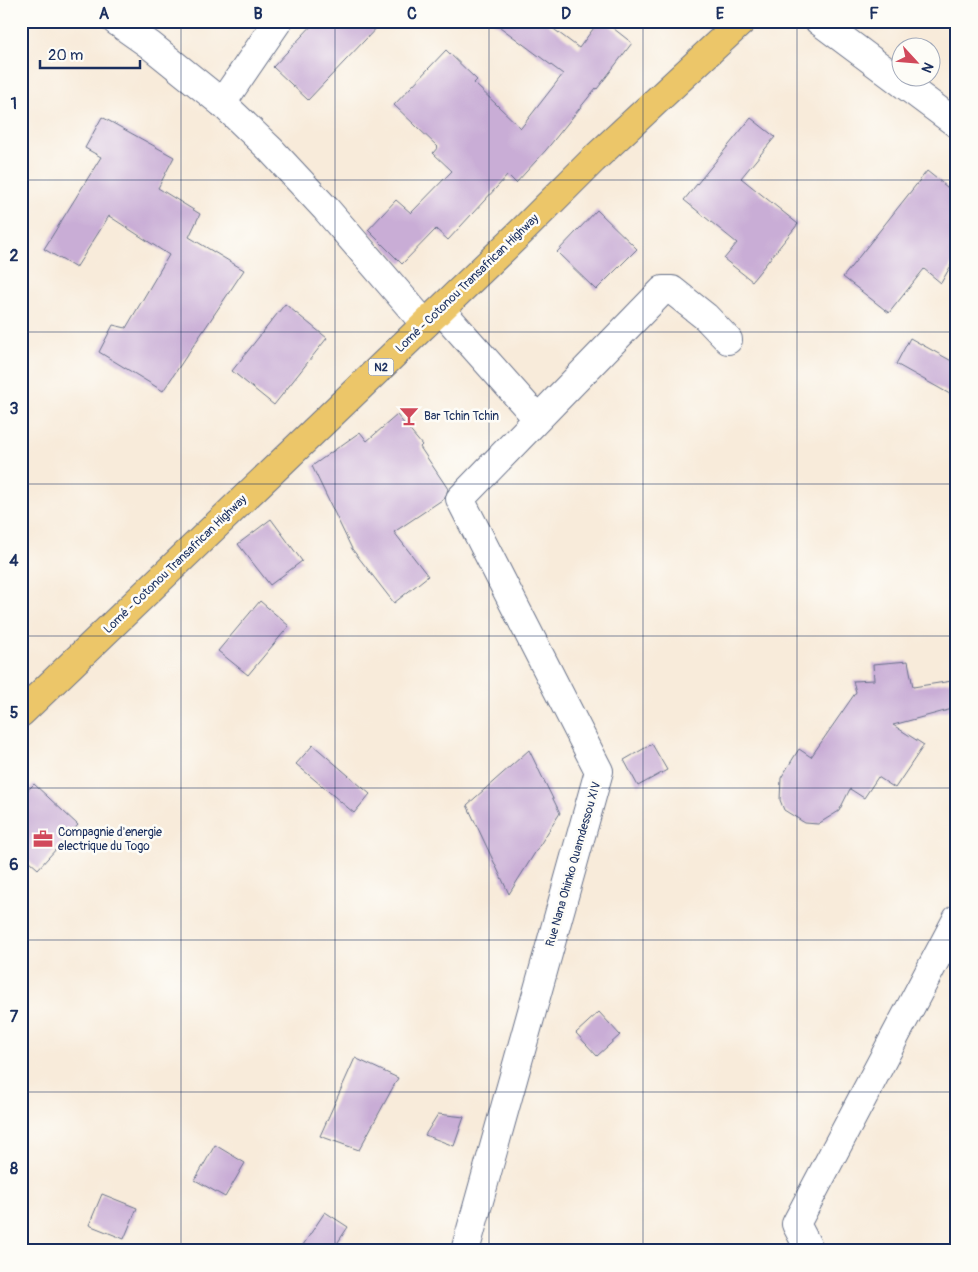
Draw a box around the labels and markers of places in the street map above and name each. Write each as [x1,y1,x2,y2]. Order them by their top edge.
bar icon: Bar Tchin Tchin [398,405,420,427]
place label: Bar Tchin Tchin [424,409,499,424]
place label: Compagnie d'energie electrique du Togo [58,825,162,854]
office icon: Compagnie d'energie electrique du Togo [32,828,54,850]

